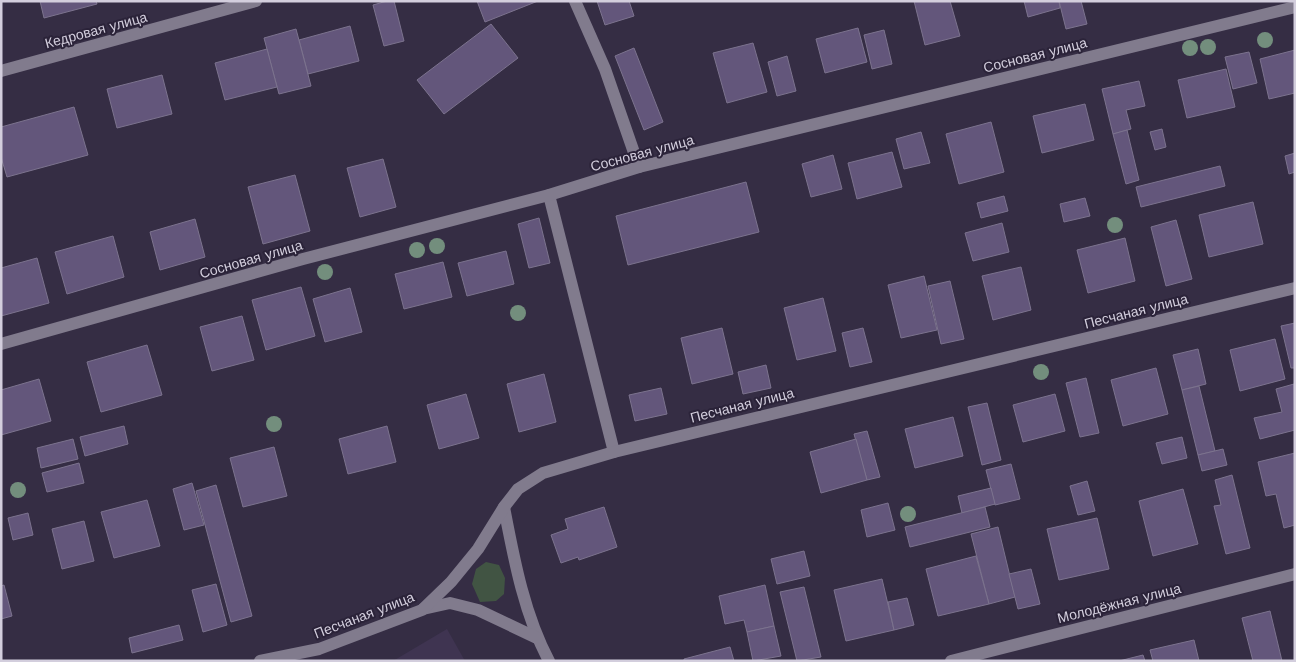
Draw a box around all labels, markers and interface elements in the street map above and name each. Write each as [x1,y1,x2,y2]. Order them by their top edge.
street label: Кедровая улица [43,9,149,51]
street label: Сосновая улица [981,34,1089,76]
street label: Сосновая улица [589,131,696,174]
street label: Сосновая улица [198,237,305,281]
street label: Песчаная улица [1083,290,1190,332]
street label: Песчаная улица [689,384,796,426]
street label: Молодёжная улица [1056,580,1183,626]
street label: Песчаная улица [312,588,417,641]

